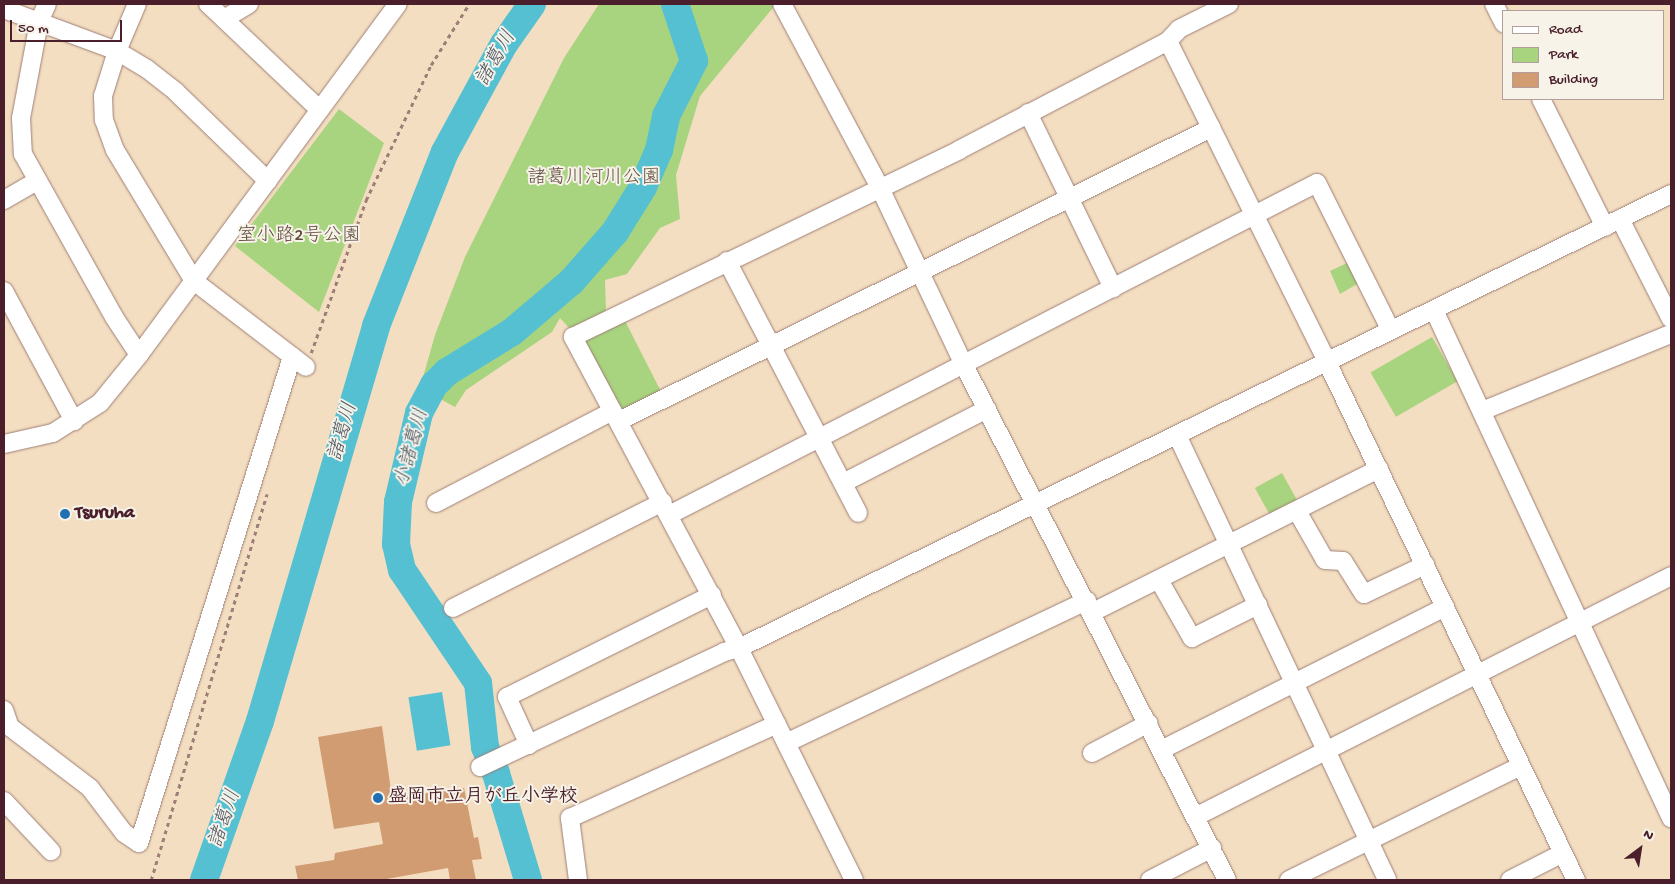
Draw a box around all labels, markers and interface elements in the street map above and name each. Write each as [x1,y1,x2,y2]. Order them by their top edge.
scale bar [12,10,125,42]
legend [1502,10,1665,100]
text: 50 m [18,20,49,38]
text: Road [1549,21,1582,39]
water label: 諸葛川 [472,27,522,91]
text: Park [1549,46,1578,64]
text: Building [1549,71,1598,89]
park label: 諸葛川河川公園 [528,168,660,190]
park label: 室小路2号公園 [237,226,361,248]
water label: 諸葛川 [324,400,364,464]
water label: 小諸葛川 [391,406,435,490]
place label: Tsuruha [75,503,135,525]
marker: Tsuruha [59,508,71,520]
water label: 諸葛川 [205,787,247,851]
place label: 盛岡市立月が丘小学校 [388,787,578,809]
marker: 盛岡市立月が丘小学校 [372,792,384,804]
north arrow [1615,824,1665,874]
text: N [1640,826,1656,845]

